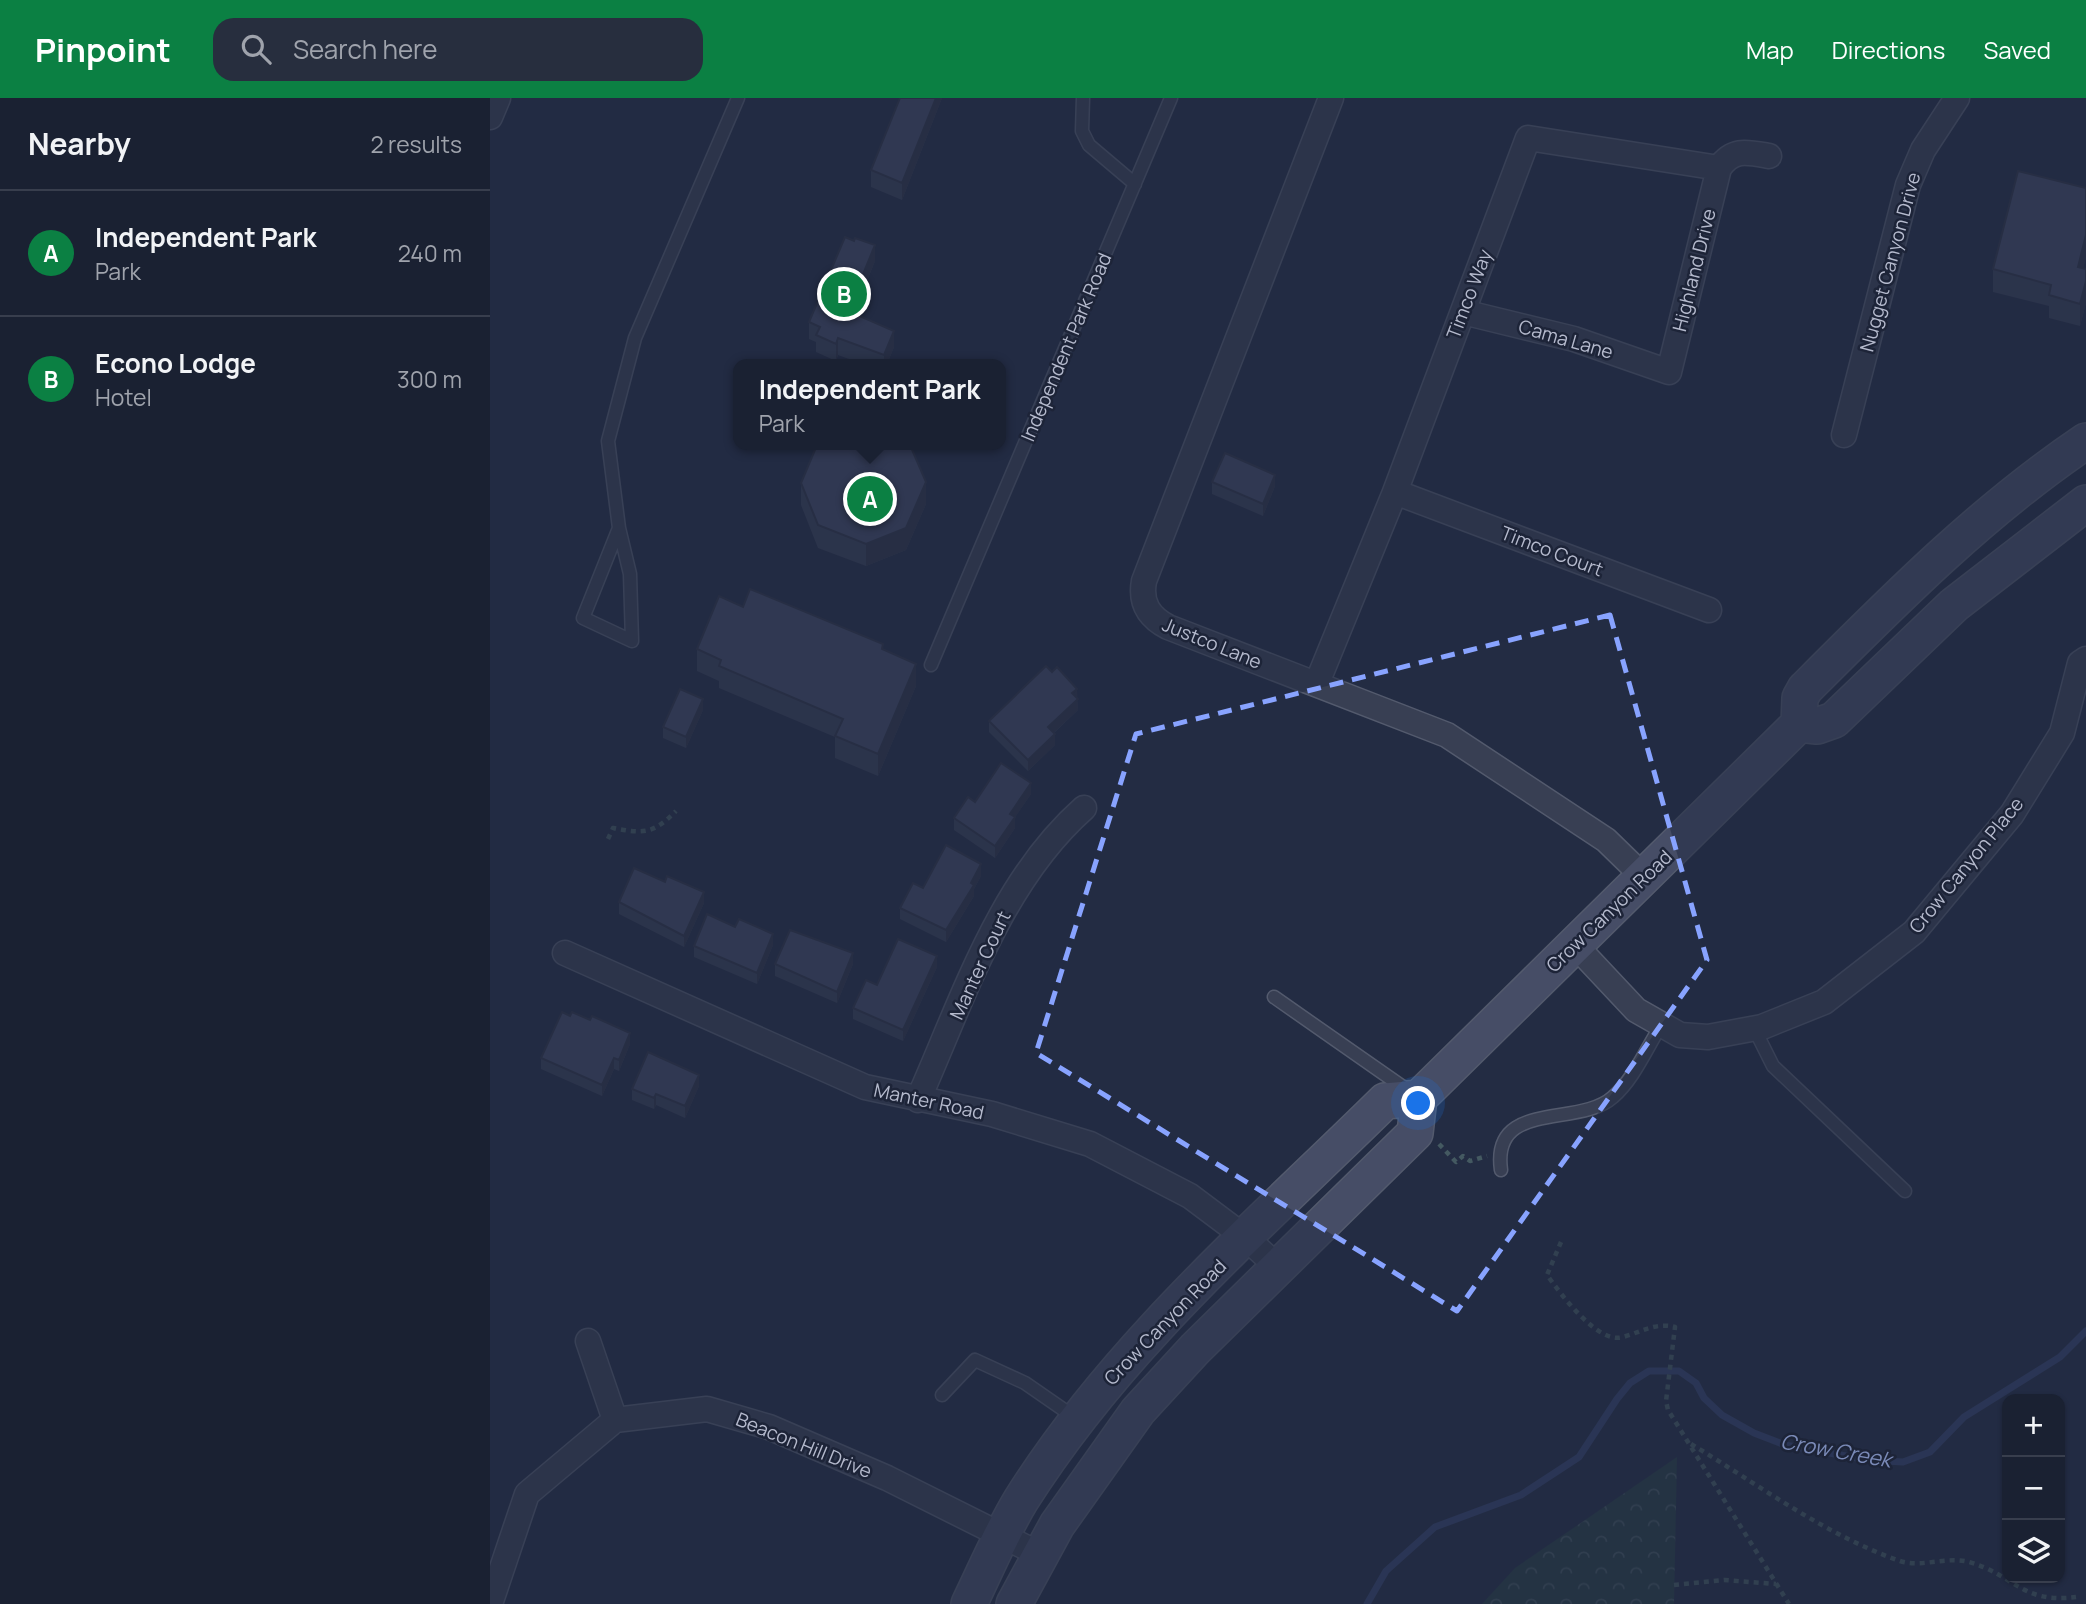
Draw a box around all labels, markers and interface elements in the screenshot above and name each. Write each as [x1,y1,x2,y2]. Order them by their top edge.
search box [213,18,703,81]
text: Pinpoint [35,27,171,72]
icon: search [237,30,275,68]
text: Search here [293,31,437,67]
text: Map [1746,33,1794,66]
text: Directions [1832,33,1945,66]
text: Saved [1983,33,2051,66]
text: Nearby [28,123,131,164]
text: 2 results [370,128,462,160]
street label: Nugget Canyon Drive [1854,169,1926,355]
street label: Highland Drive [1666,206,1722,334]
text: Independent Park [95,219,317,255]
text: A [43,237,59,269]
text: 240 m [398,237,462,269]
street label: Timco Way [1440,245,1498,343]
street label: Independent Park Road [1014,249,1118,445]
text: Park [95,255,141,287]
pin: B [821,268,867,320]
street label: Cama Lane [1516,313,1616,365]
text: Econo Lodge [95,345,256,381]
popup [733,359,1006,450]
text: B [44,363,58,395]
text: 300 m [397,363,462,395]
text: Independent Park [759,371,980,407]
text: Hotel [95,381,152,413]
text: Park [759,407,805,439]
pin: A [847,473,893,525]
street label: Timco Court [1497,520,1607,582]
street label: Justco Lane [1158,611,1266,675]
street label: Crow Canyon Place [1903,791,2029,939]
street label: Crow Canyon Road [1540,844,1678,978]
street label: Manter Court [943,906,1017,1024]
street label: Manter Road [872,1077,986,1125]
your location [1401,1086,1435,1120]
street label: Crow Canyon Road [1098,1253,1232,1391]
map controls [2002,1394,2065,1583]
button: + [2002,1394,2065,1457]
street label: Beacon Hill Drive [732,1406,876,1484]
water label: Crow Creek [1778,1426,1896,1474]
button: − [2002,1457,2065,1520]
button: layers [2002,1520,2065,1583]

